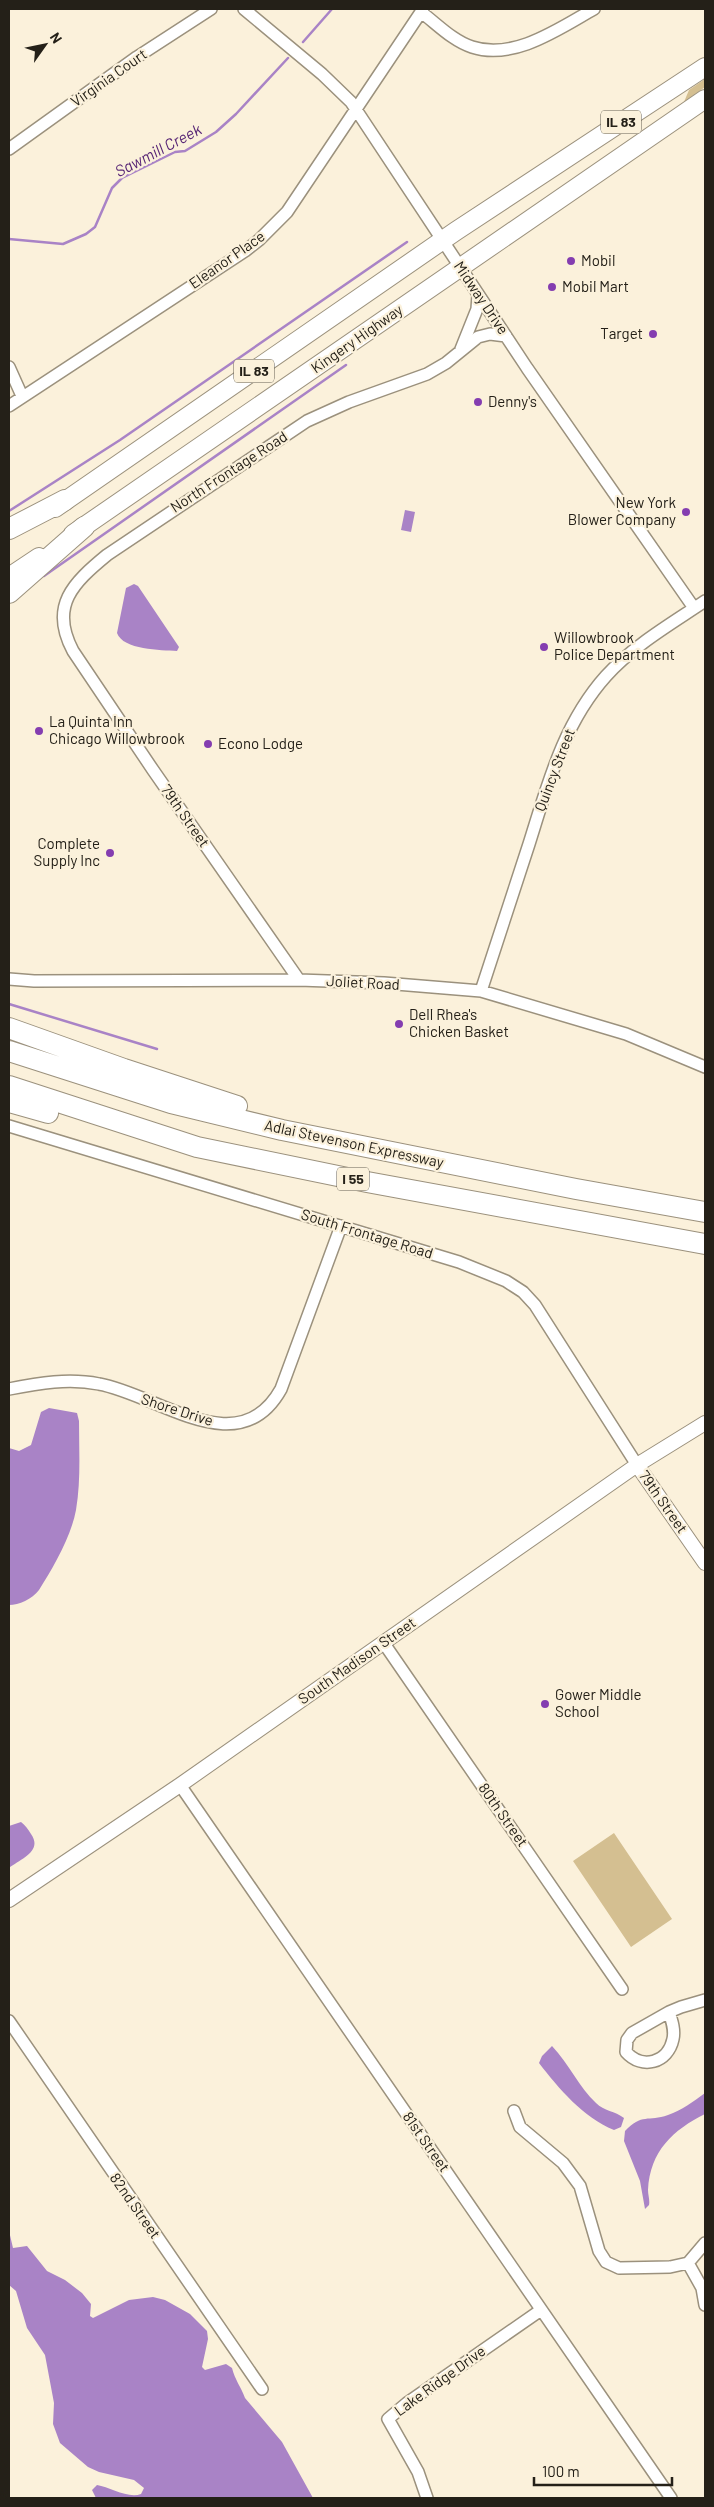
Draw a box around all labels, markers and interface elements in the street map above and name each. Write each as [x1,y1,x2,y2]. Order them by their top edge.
north arrow [20,20,70,70]
text: N [47,29,66,46]
street label: Virginia Court [67,44,150,110]
road number: IL 83 [601,110,641,134]
water label: Sawmill Creek [111,119,204,180]
street label: Eleanor Place [185,226,268,292]
place label: Mobil [581,251,615,269]
marker: Mobil [565,255,577,267]
street label: Midway Drive [451,257,513,337]
place label: Mobil Mart [562,277,629,295]
marker: Mobil Mart [546,281,558,293]
street label: Kingery Highway [307,300,406,376]
place label: Target [600,324,643,342]
marker: Target [647,328,659,340]
road number: IL 83 [234,360,274,382]
place label: Denny's [488,392,537,410]
marker: Denny's [472,396,484,408]
street label: North Frontage Road [167,427,290,516]
place label: New York Blower Company [568,493,676,528]
marker: New York Blower Company [680,506,692,518]
place label: Willowbrook Police Department [554,628,675,663]
marker: Willowbrook Police Department [538,641,550,653]
place label: La Quinta Inn Chicago Willowbrook [49,712,185,747]
marker: La Quinta Inn Chicago Willowbrook [33,725,45,737]
street label: Quincy Street [530,726,578,814]
place label: Econo Lodge [218,734,303,752]
marker: Econo Lodge [202,738,214,750]
street label: 79th Street [158,781,214,850]
place label: Complete Supply Inc [34,834,100,869]
marker: Complete Supply Inc [104,847,116,859]
street label: Joliet Road [326,971,400,993]
place label: Dell Rhea's Chicken Basket [409,1005,509,1040]
marker: Dell Rhea's Chicken Basket [393,1018,405,1030]
street label: Adlai Stevenson Expressway [263,1115,446,1171]
road number: I 55 [337,1168,369,1190]
street label: South Frontage Road [299,1204,435,1262]
street label: Shore Drive [139,1389,216,1429]
street label: 79th Street [636,1467,692,1536]
street label: South Madison Street [294,1613,419,1708]
place label: Gower Middle School [555,1685,641,1720]
marker: Gower Middle School [539,1698,551,1710]
street label: 80th Street [475,1779,532,1850]
street label: 81st Street [400,2108,454,2175]
street label: 82nd Street [107,2169,165,2242]
street label: Lake Ridge Drive [390,2341,488,2419]
scale bar [534,2454,672,2486]
text: 100 m [542,2462,580,2480]

